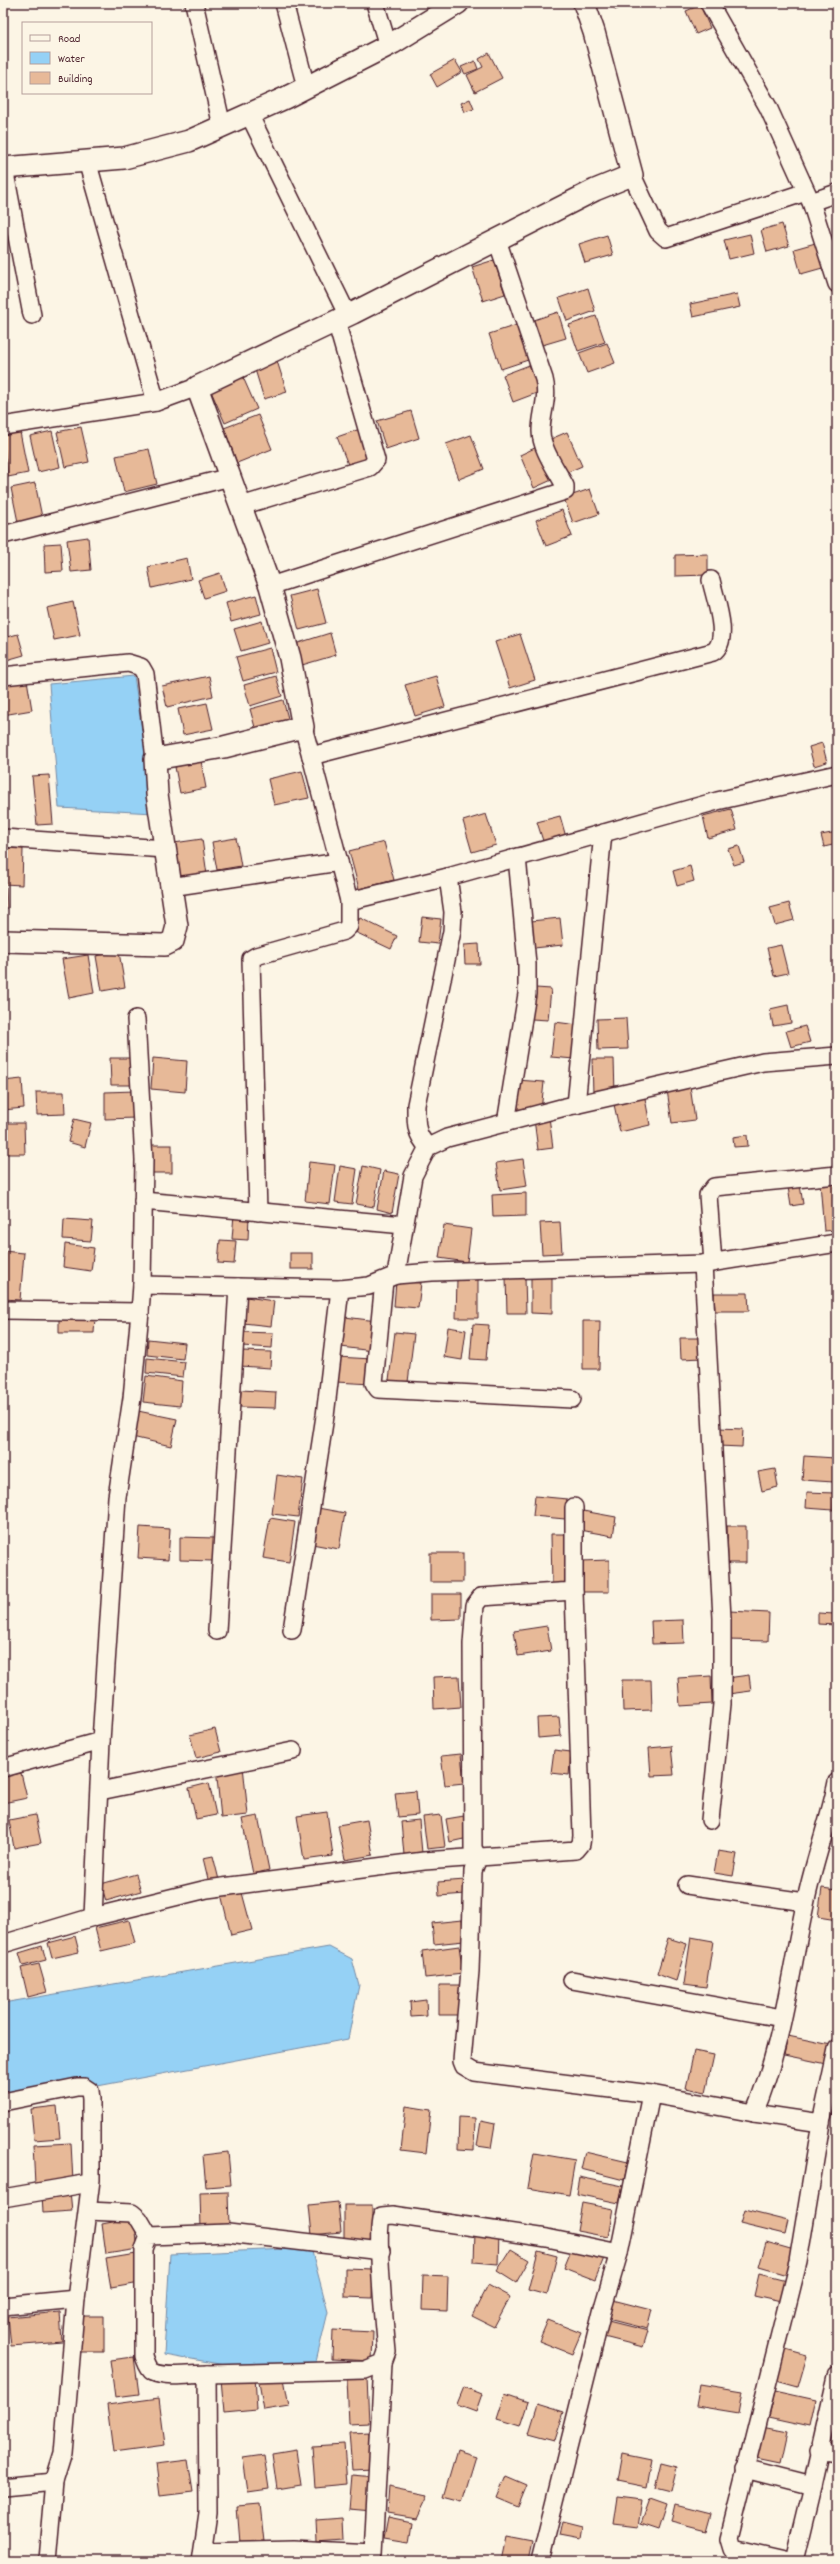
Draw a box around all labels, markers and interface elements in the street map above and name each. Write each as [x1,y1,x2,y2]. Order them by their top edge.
legend [22,22,152,94]
text: Road [58,31,80,48]
text: Water [58,51,85,68]
text: Building [58,71,93,88]

